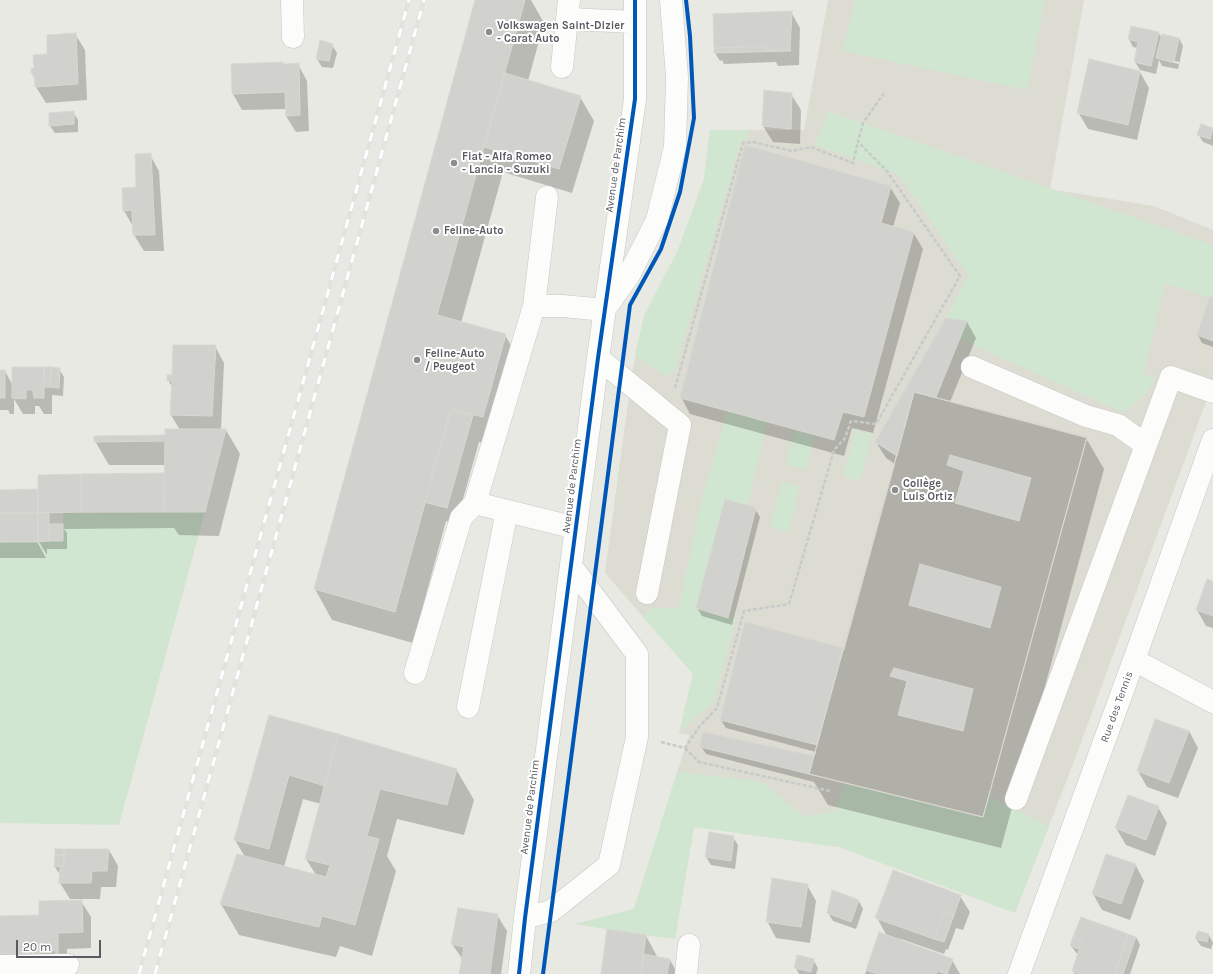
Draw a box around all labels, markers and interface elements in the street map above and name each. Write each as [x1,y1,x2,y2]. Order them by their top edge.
place label: Volkswagen Saint-Dizier - Carat Auto [497,19,624,45]
marker: Volkswagen Saint-Dizier - Carat Auto [484,27,494,37]
street label: Avenue de Parchim [603,117,629,213]
place label: Fiat - Alfa Romeo - Lancia - Suzuki [462,150,551,176]
marker: Fiat - Alfa Romeo - Lancia - Suzuki [449,158,459,168]
place label: Feline-Auto [444,224,504,238]
marker: Feline-Auto [431,226,441,236]
place label: Feline-Auto / Peugeot [425,347,485,373]
marker: Feline-Auto / Peugeot [412,355,422,365]
street label: Avenue de Parchim [560,438,584,534]
place label: Collège Luis Ortiz [903,477,953,503]
marker: Collège Luis Ortiz [890,485,900,495]
street label: Rue des Tennis [1098,670,1136,744]
street label: Avenue de Parchim [518,759,542,855]
scale bar [18,932,103,958]
text: 20 m [23,940,51,954]

